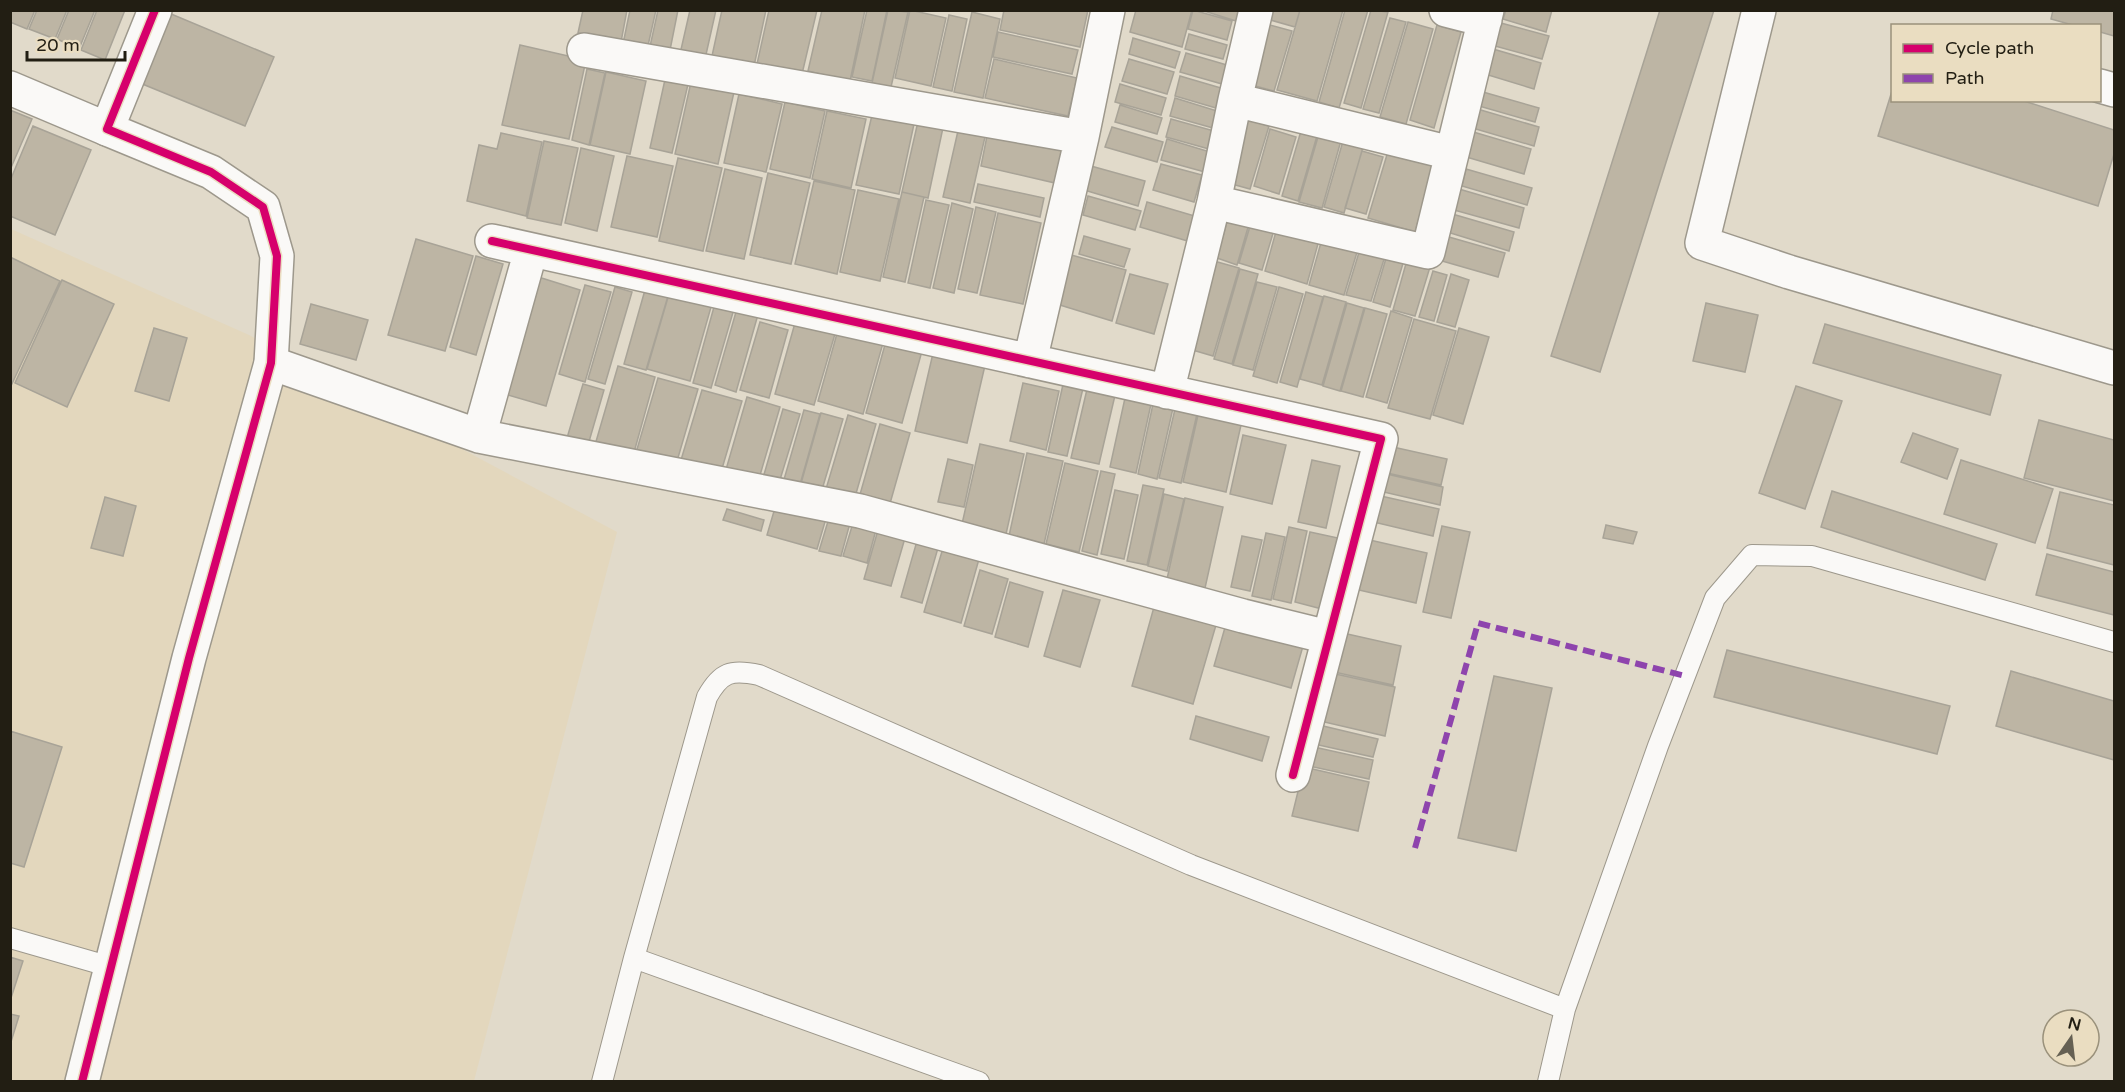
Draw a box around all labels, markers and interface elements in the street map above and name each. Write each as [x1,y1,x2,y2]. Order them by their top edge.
scale bar [27,24,124,62]
legend [1891,24,2101,102]
text: 20 m [36,34,80,56]
text: Cycle path [1945,37,2034,59]
text: Path [1945,67,1984,89]
north arrow [2041,1008,2101,1068]
text: N [2066,1013,2083,1036]

